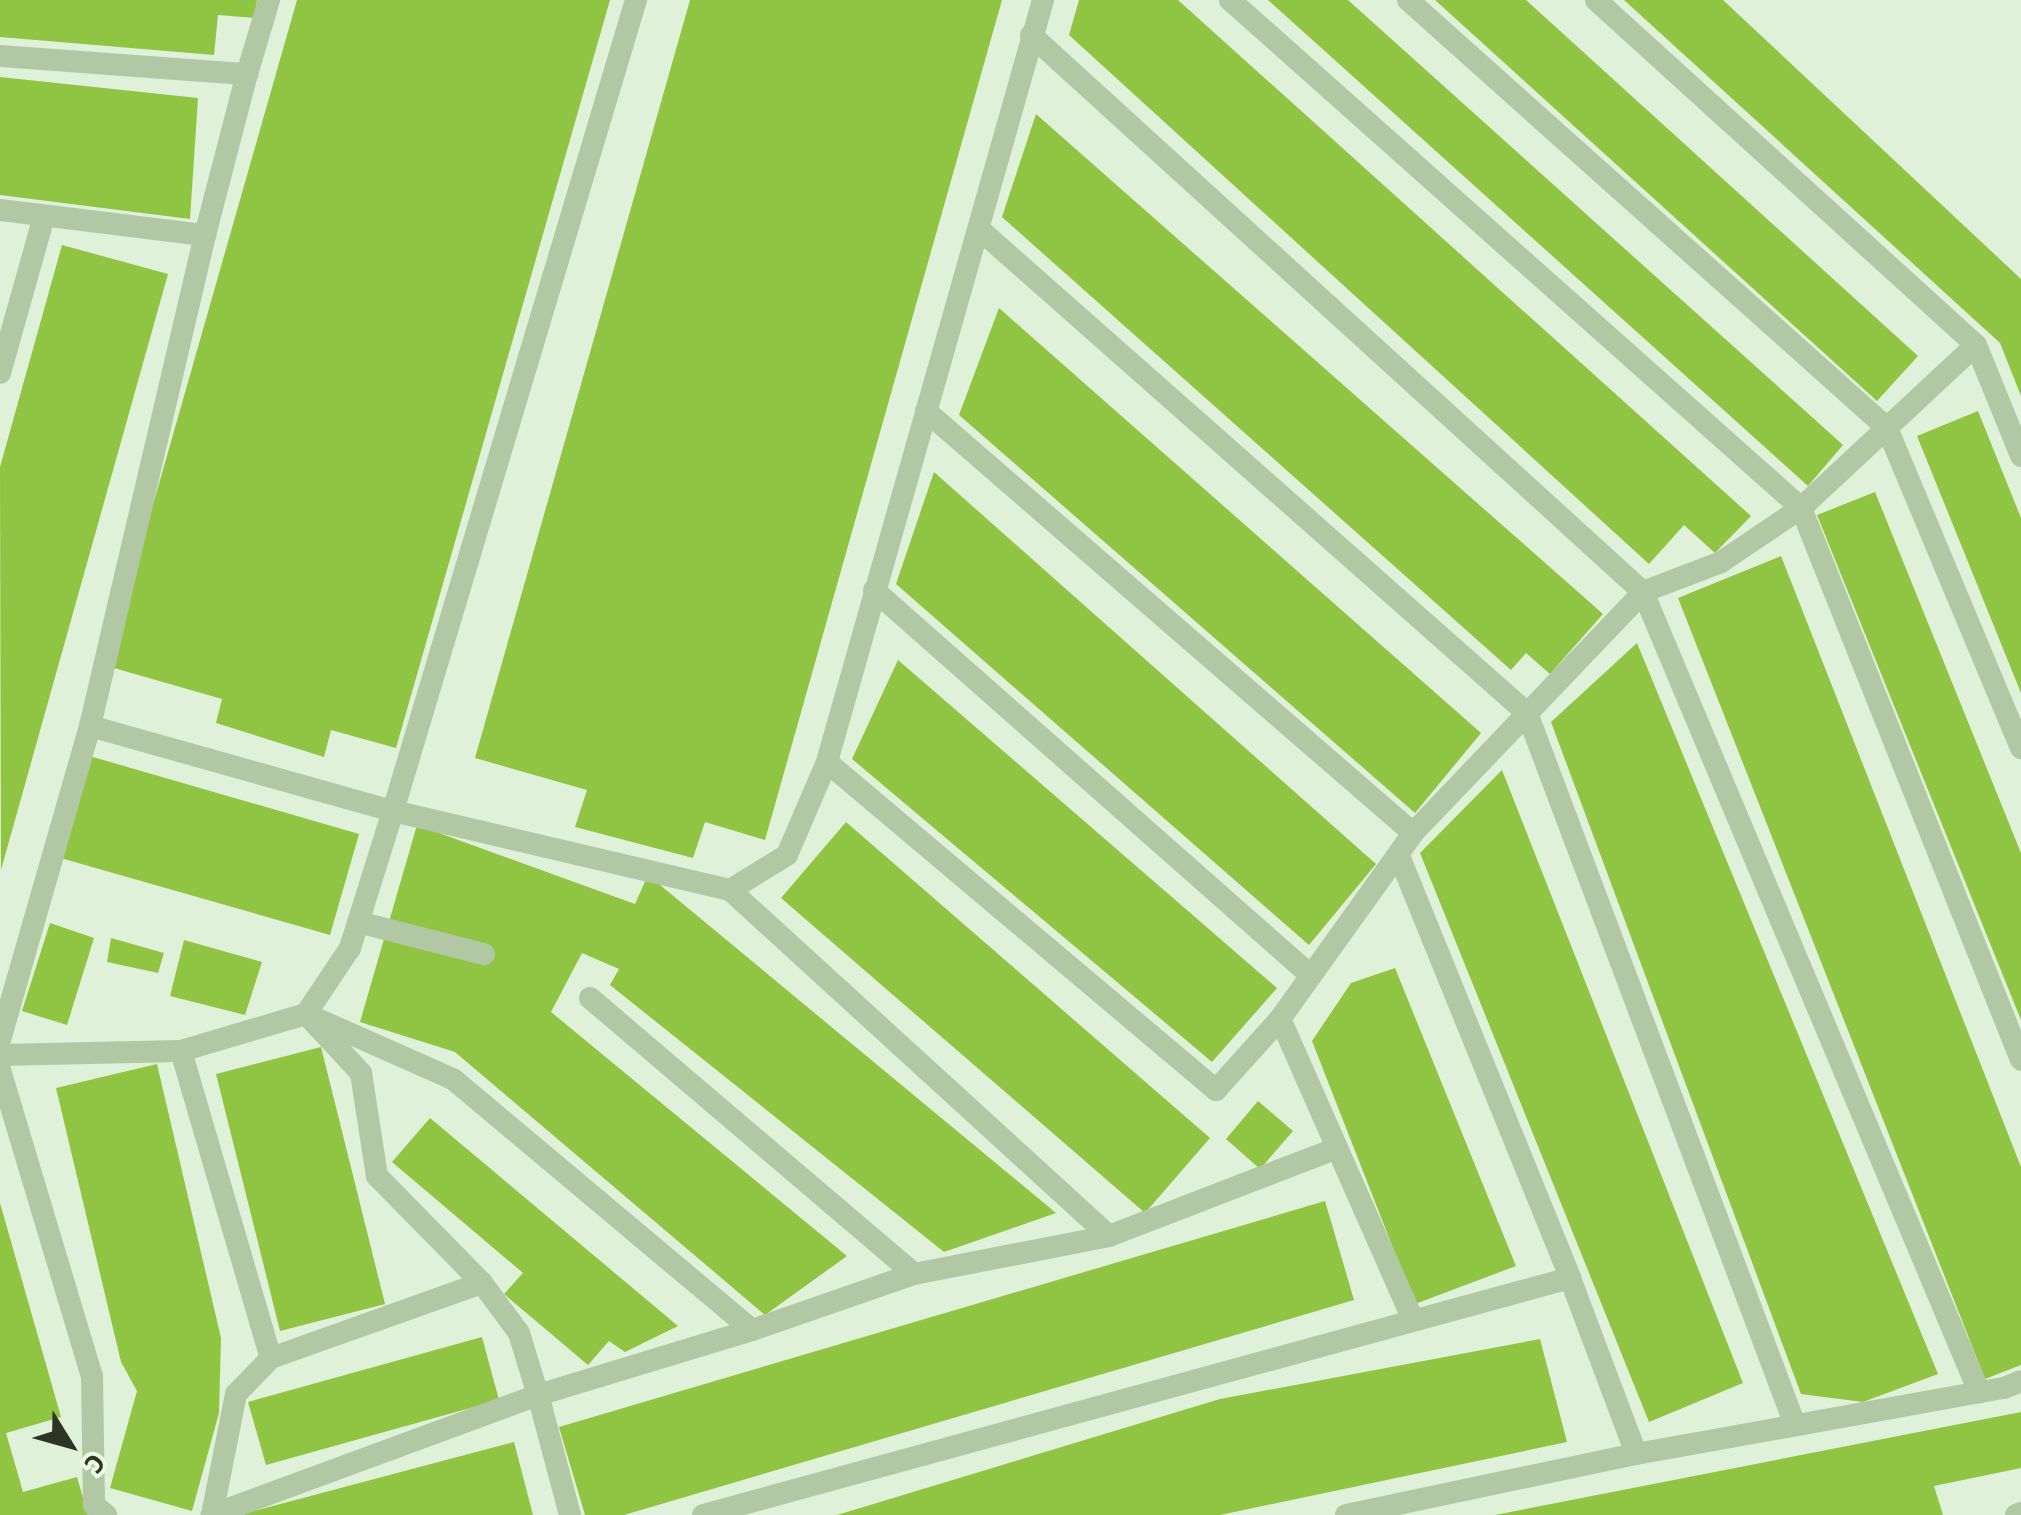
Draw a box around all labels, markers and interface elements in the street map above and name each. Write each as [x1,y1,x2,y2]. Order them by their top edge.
north arrow [20,1395,120,1495]
text: С [78,1448,110,1478]

